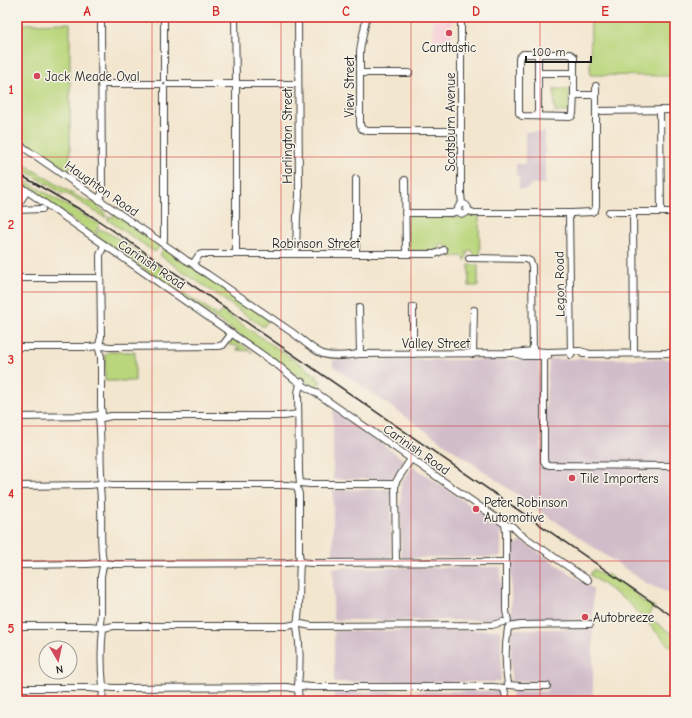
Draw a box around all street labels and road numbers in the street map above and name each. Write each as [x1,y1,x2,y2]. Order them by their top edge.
street label: View Street [342,55,357,118]
street label: Scotsburn Avenue [443,72,458,172]
street label: Harlington Street [280,87,295,184]
street label: Haughton Road [62,157,141,219]
street label: Carinish Road [115,236,188,292]
street label: Robinson Street [272,236,361,251]
street label: Legon Road [551,251,568,317]
street label: Valley Street [402,336,471,351]
street label: Carinish Road [381,421,453,478]

